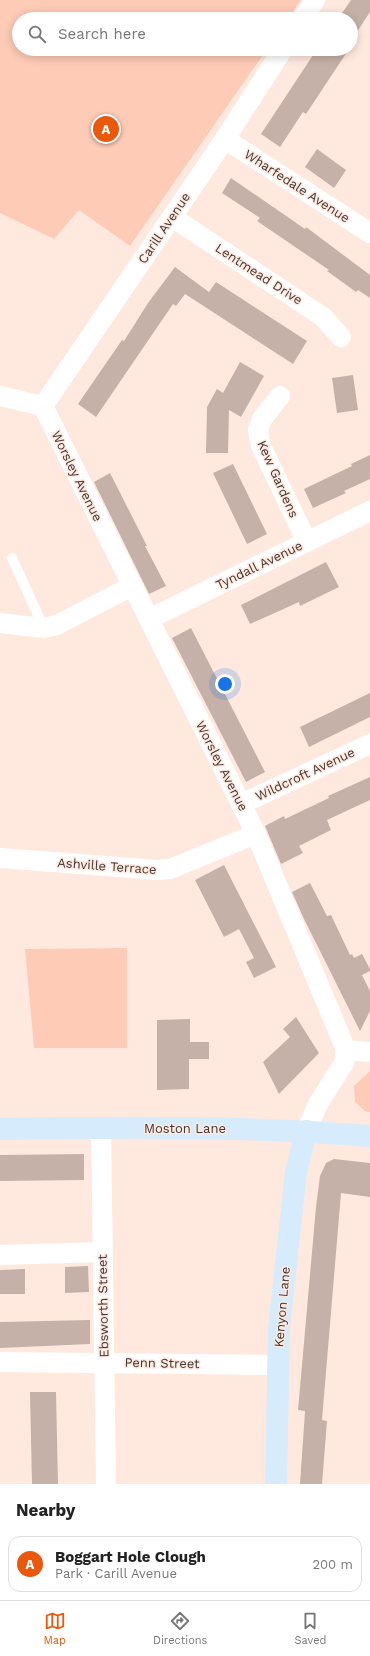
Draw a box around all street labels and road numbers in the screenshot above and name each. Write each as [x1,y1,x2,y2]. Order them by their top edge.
street label: Wharfedale Avenue [242,146,352,226]
street label: Carill Avenue [135,190,193,266]
street label: Lentmead Drive [213,240,305,308]
street label: Worsley Avenue [49,428,105,524]
street label: Kew Gardens [254,438,302,520]
street label: Tyndall Avenue [213,538,305,592]
street label: Worsley Avenue [193,718,251,814]
street label: Wildcroft Avenue [253,744,357,804]
street label: Ashville Terrace [57,855,157,877]
street label: Moston Lane [144,1121,226,1136]
street label: Ebsworth Street [95,1254,111,1358]
street label: Kenyon Lane [271,1266,293,1348]
street label: Penn Street [124,1355,200,1371]

